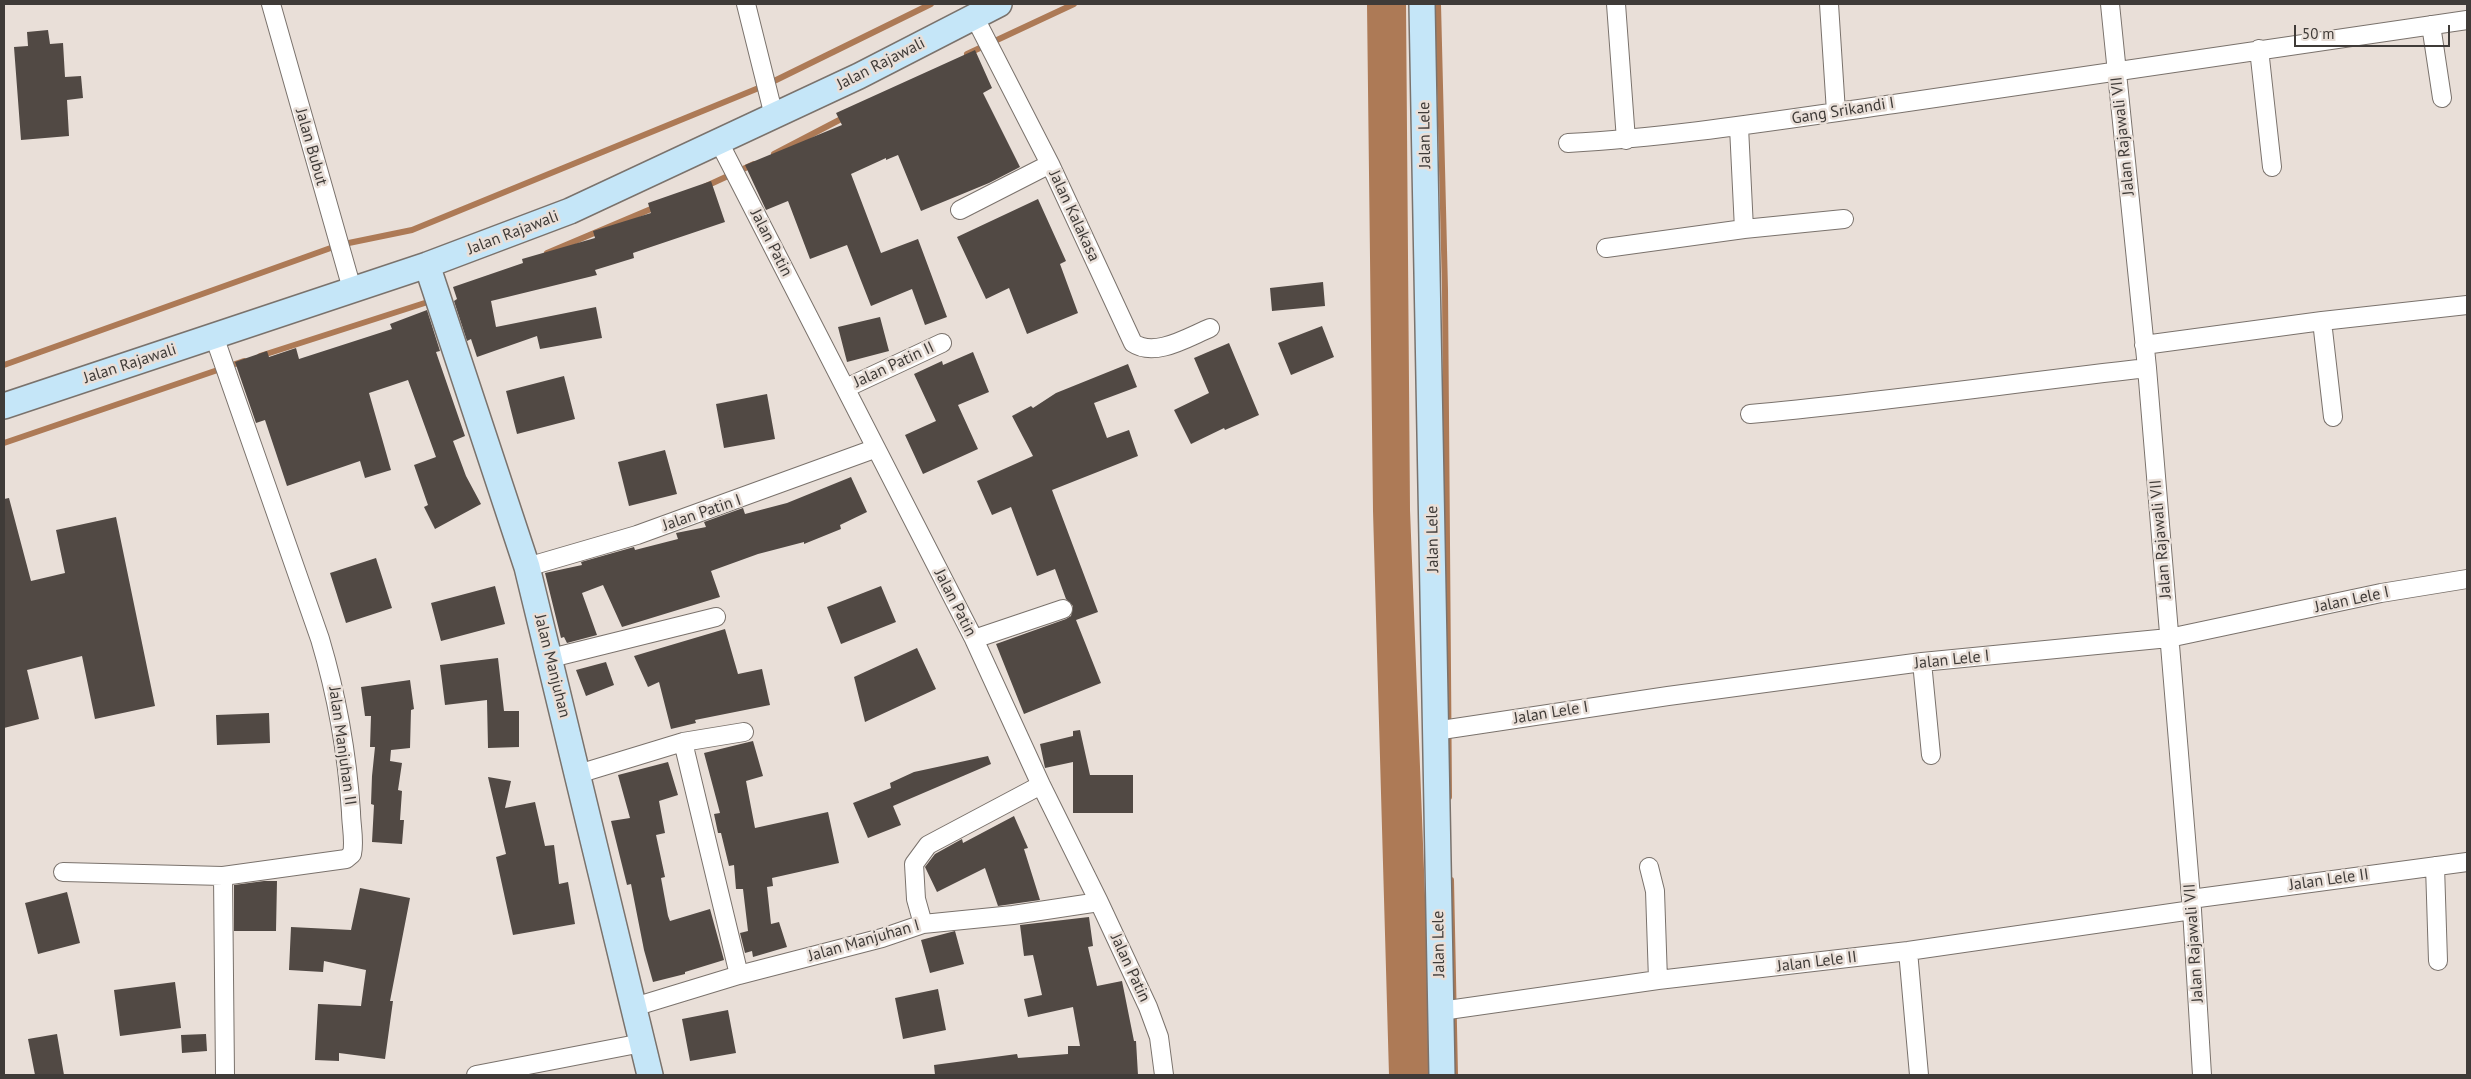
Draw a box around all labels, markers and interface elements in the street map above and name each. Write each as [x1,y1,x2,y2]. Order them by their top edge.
scale bar [2296,15,2452,47]
text: 50 m [2302,24,2335,43]
street label: Jalan Rajawali [834,34,928,94]
street label: Jalan Rajawali VII [2107,76,2139,196]
street label: Gang Srikandi I [1790,93,1896,129]
street label: Jalan Lele [1415,102,1435,168]
street label: Jalan Bubut [291,106,331,188]
street label: Jalan Kalakasa [1045,167,1103,265]
street label: Jalan Patin [746,206,796,280]
street label: Jalan Rajawali [465,207,561,259]
street label: Jalan Patin II [851,338,937,392]
street label: Jalan Rajawali [81,340,179,388]
street label: Jalan Rajawali VII [2146,479,2176,599]
street label: Jalan Patin I [660,491,744,535]
street label: Jalan Lele [1423,506,1443,572]
street label: Jalan Patin [930,566,980,640]
street label: Jalan Lele I [2313,583,2391,617]
street label: Jalan Manjuhan [530,612,574,720]
street label: Jalan Lele I [1913,647,1991,673]
street label: Jalan Manjuhan II [324,686,360,806]
street label: Jalan Lele I [1512,698,1590,728]
street label: Jalan Lele II [2288,865,2370,895]
street label: Jalan Rajawali VII [2180,883,2208,1003]
street label: Jalan Lele [1429,911,1449,977]
street label: Jalan Manjuhan I [806,916,922,966]
street label: Jalan Patin [1106,931,1154,1005]
street label: Jalan Lele II [1776,948,1858,976]

